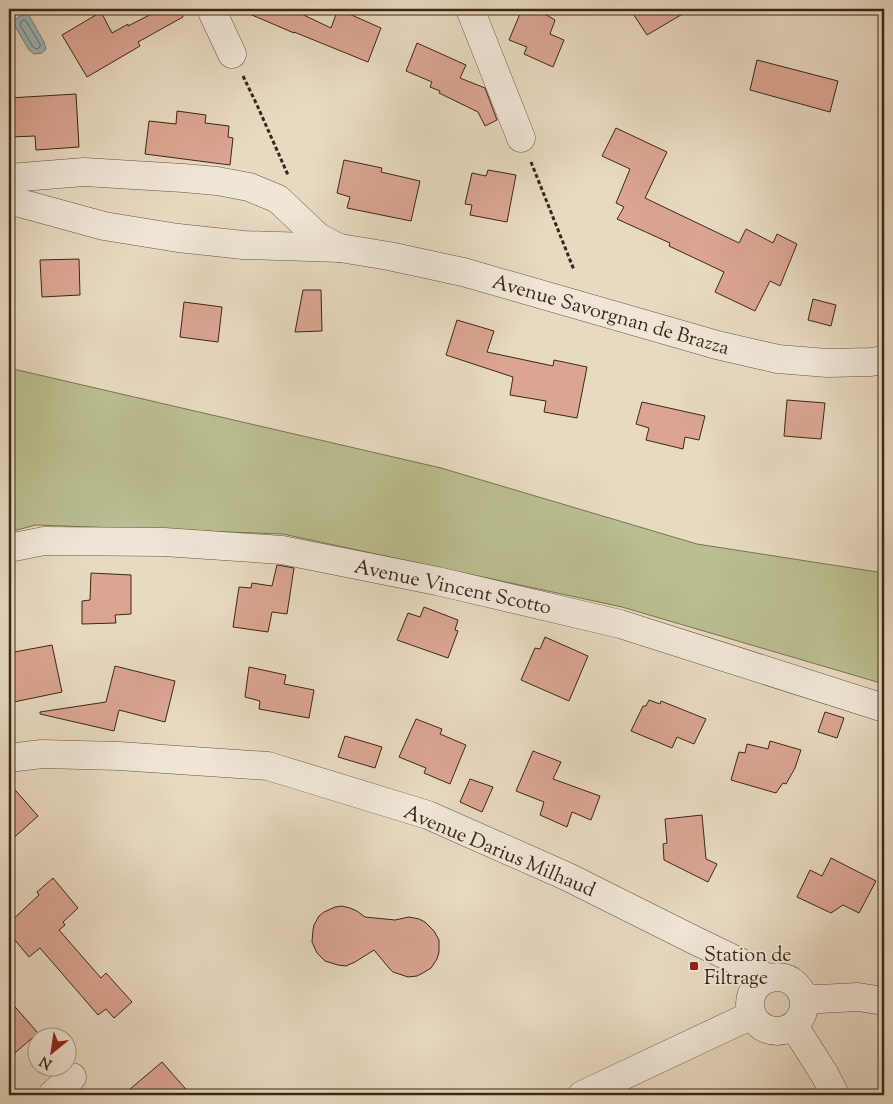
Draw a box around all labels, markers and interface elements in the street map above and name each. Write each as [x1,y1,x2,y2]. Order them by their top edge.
street label: Avenue Savorgnan de Brazza [488,269,732,364]
street label: Avenue Vincent Scotto [351,553,554,624]
street label: Avenue Darius Milhaud [399,799,599,906]
place label: Station de Filtrage [704,942,792,994]
marker: Station de Filtrage [688,960,700,972]
north arrow [28,1026,78,1076]
text: N [37,1050,56,1073]

